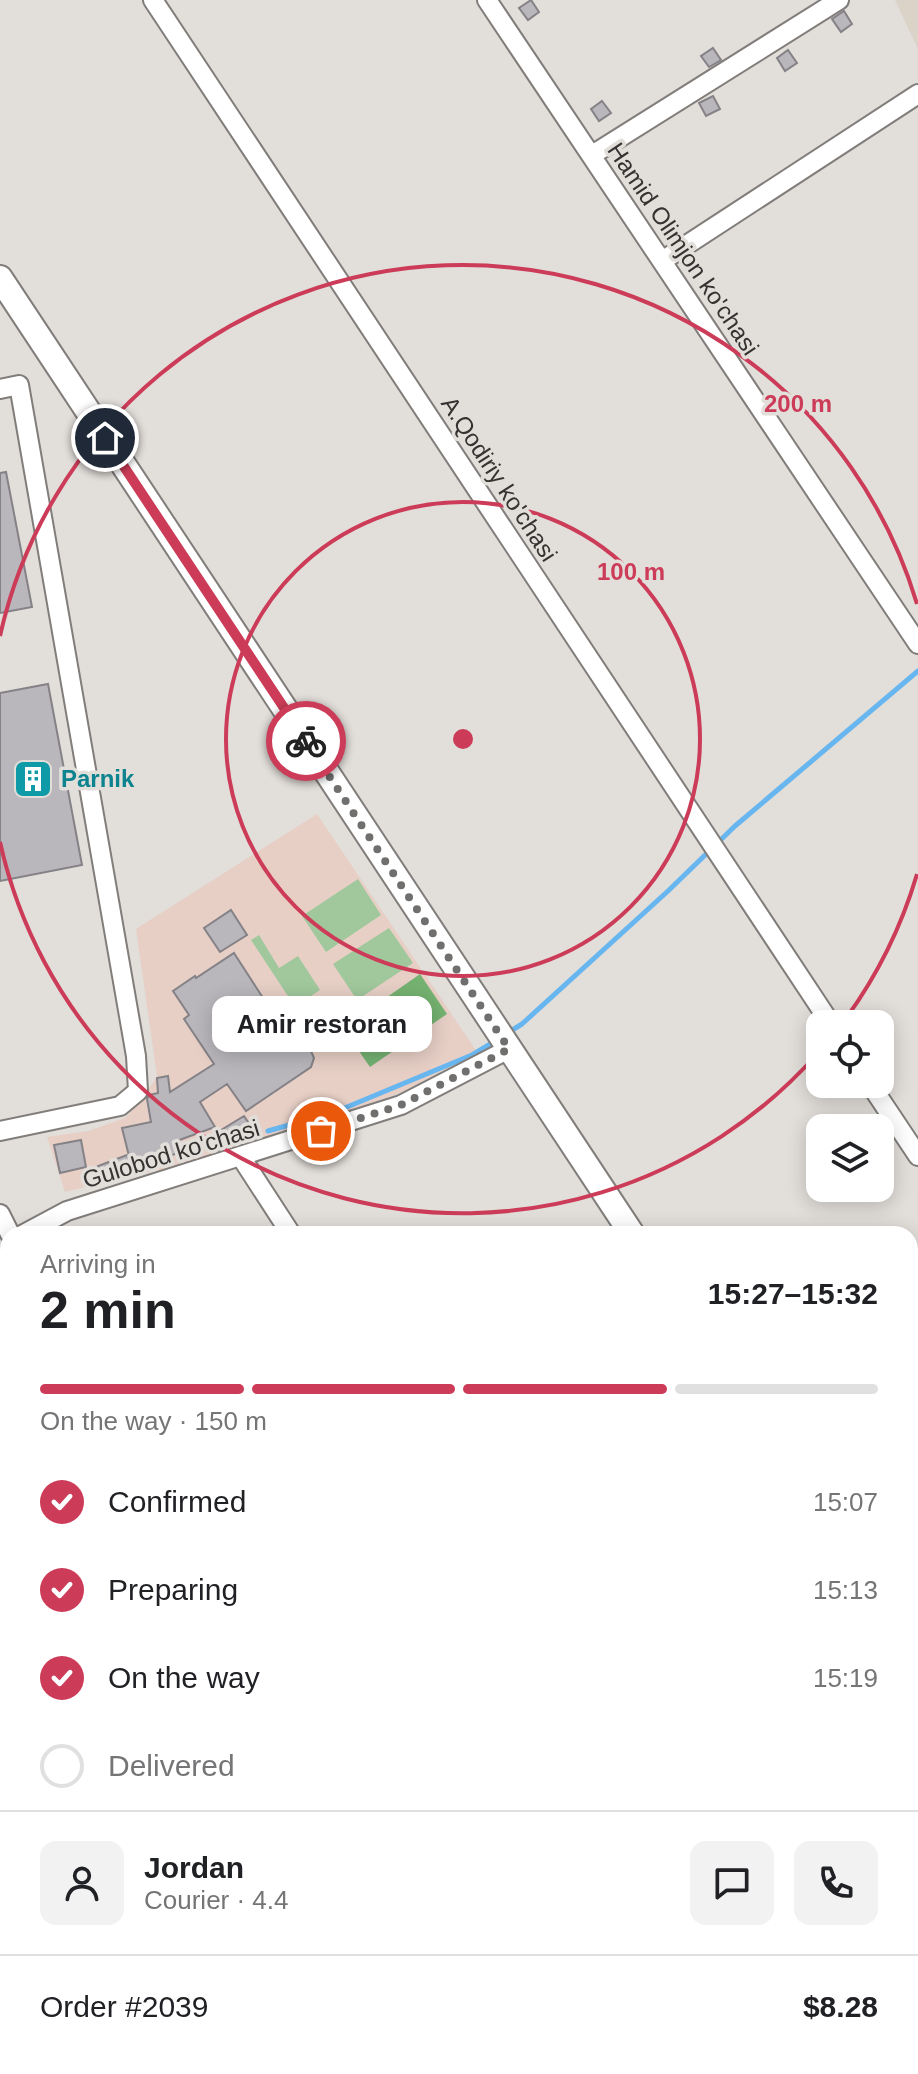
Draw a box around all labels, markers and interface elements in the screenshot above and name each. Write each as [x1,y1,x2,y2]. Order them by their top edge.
street label: Hamid Olimjon ko'chasi [602,138,765,360]
text: 200 m [764,390,832,417]
street label: A.Qodiriy ko'chasi [436,391,563,566]
pin [71,404,139,472]
icon: home [83,416,127,460]
text: 100 m [597,558,665,585]
courier [266,701,346,781]
icon: bike [284,719,328,763]
centre of rings [449,725,477,753]
building icon: Parnik [12,758,54,800]
place label: Parnik [61,765,135,792]
callout: Amir restoran [211,995,431,1051]
text: Amir restoran [237,1009,407,1039]
map controls [806,1010,894,1202]
button: locate [806,1010,894,1098]
pin [287,1097,355,1165]
icon: bag [299,1109,343,1153]
street label: Gulobod ko'chasi [79,1114,262,1193]
button: layers [806,1114,894,1202]
text: Arriving in [40,1249,156,1279]
text: 15:27–15:32 [708,1277,878,1310]
text: 2 min [40,1281,176,1339]
text: On the way · 150 m [40,1406,267,1436]
icon: check [40,1480,84,1524]
text: Confirmed [108,1485,246,1518]
text: 15:07 [813,1487,878,1517]
icon: check [40,1568,84,1612]
text: Preparing [108,1573,238,1606]
text: 15:13 [813,1575,878,1605]
icon: check [40,1656,84,1700]
text: On the way [108,1661,260,1694]
text: 15:19 [813,1663,878,1693]
text: Delivered [108,1749,235,1782]
button: person [40,1841,124,1925]
button: chat [690,1841,774,1925]
button: phone [794,1841,878,1925]
text: Jordan [144,1851,244,1884]
text: Courier · 4.4 [144,1885,289,1915]
text: Order #2039 [40,1990,208,2023]
text: $8.28 [803,1990,878,2023]

